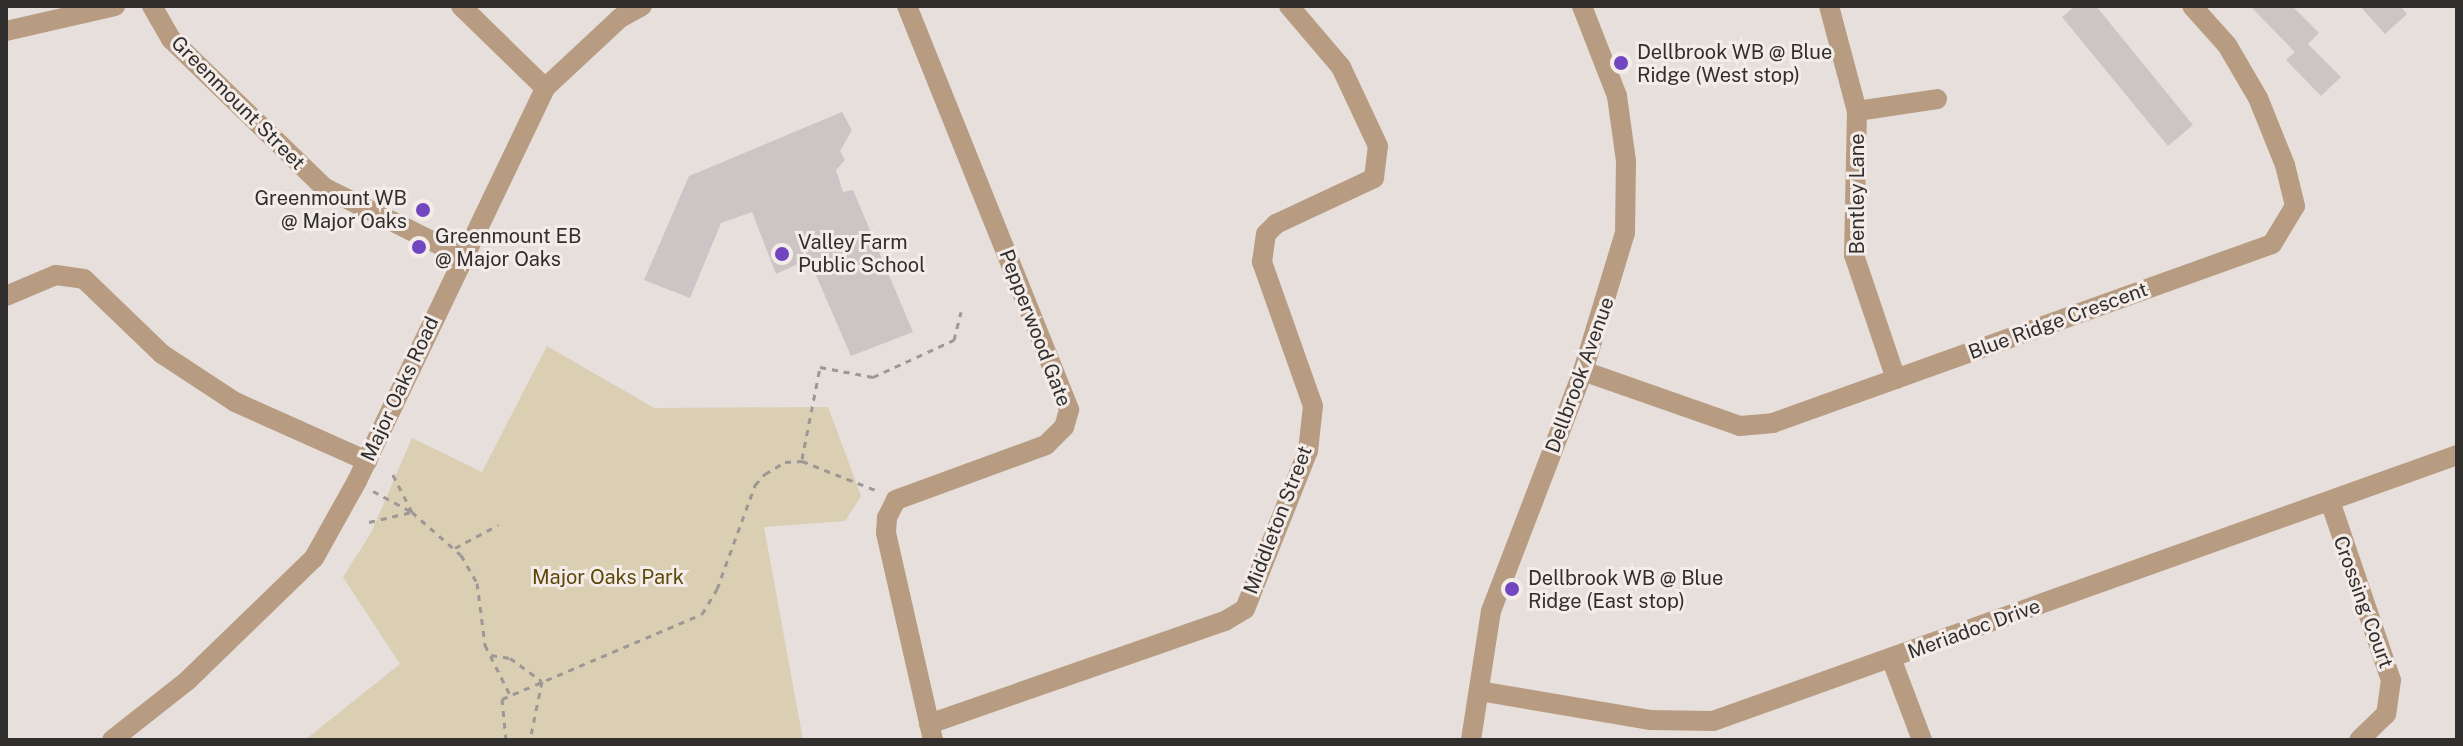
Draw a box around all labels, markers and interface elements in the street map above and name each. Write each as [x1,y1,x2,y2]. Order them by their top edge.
street label: Greenmount Street [166,31,310,175]
place label: Dellbrook WB @ Blue Ridge (West stop) [1637,40,1833,87]
marker: Dellbrook WB @ Blue Ridge (West stop) [1612,54,1630,72]
street label: Bentley Lane [1845,133,1869,255]
place label: Greenmount WB @ Major Oaks [254,186,407,233]
marker: Greenmount WB @ Major Oaks [414,201,432,219]
place label: Greenmount EB @ Major Oaks [435,224,582,271]
place label: Valley Farm Public School [798,230,925,277]
marker: Greenmount EB @ Major Oaks [410,238,428,256]
marker: Valley Farm Public School [773,245,791,263]
street label: Pepperwood Gate [994,246,1076,410]
street label: Blue Ridge Crescent [1965,277,2151,365]
street label: Dellbrook Avenue [1541,294,1619,456]
street label: Major Oaks Road [356,313,444,465]
street label: Middleton Street [1239,443,1317,597]
street label: Crossing Court [2328,533,2398,671]
park label: Major Oaks Park [532,565,684,589]
place label: Dellbrook WB @ Blue Ridge (East stop) [1528,566,1724,613]
marker: Dellbrook WB @ Blue Ridge (East stop) [1503,580,1521,598]
street label: Meriadoc Drive [1904,594,2044,664]

